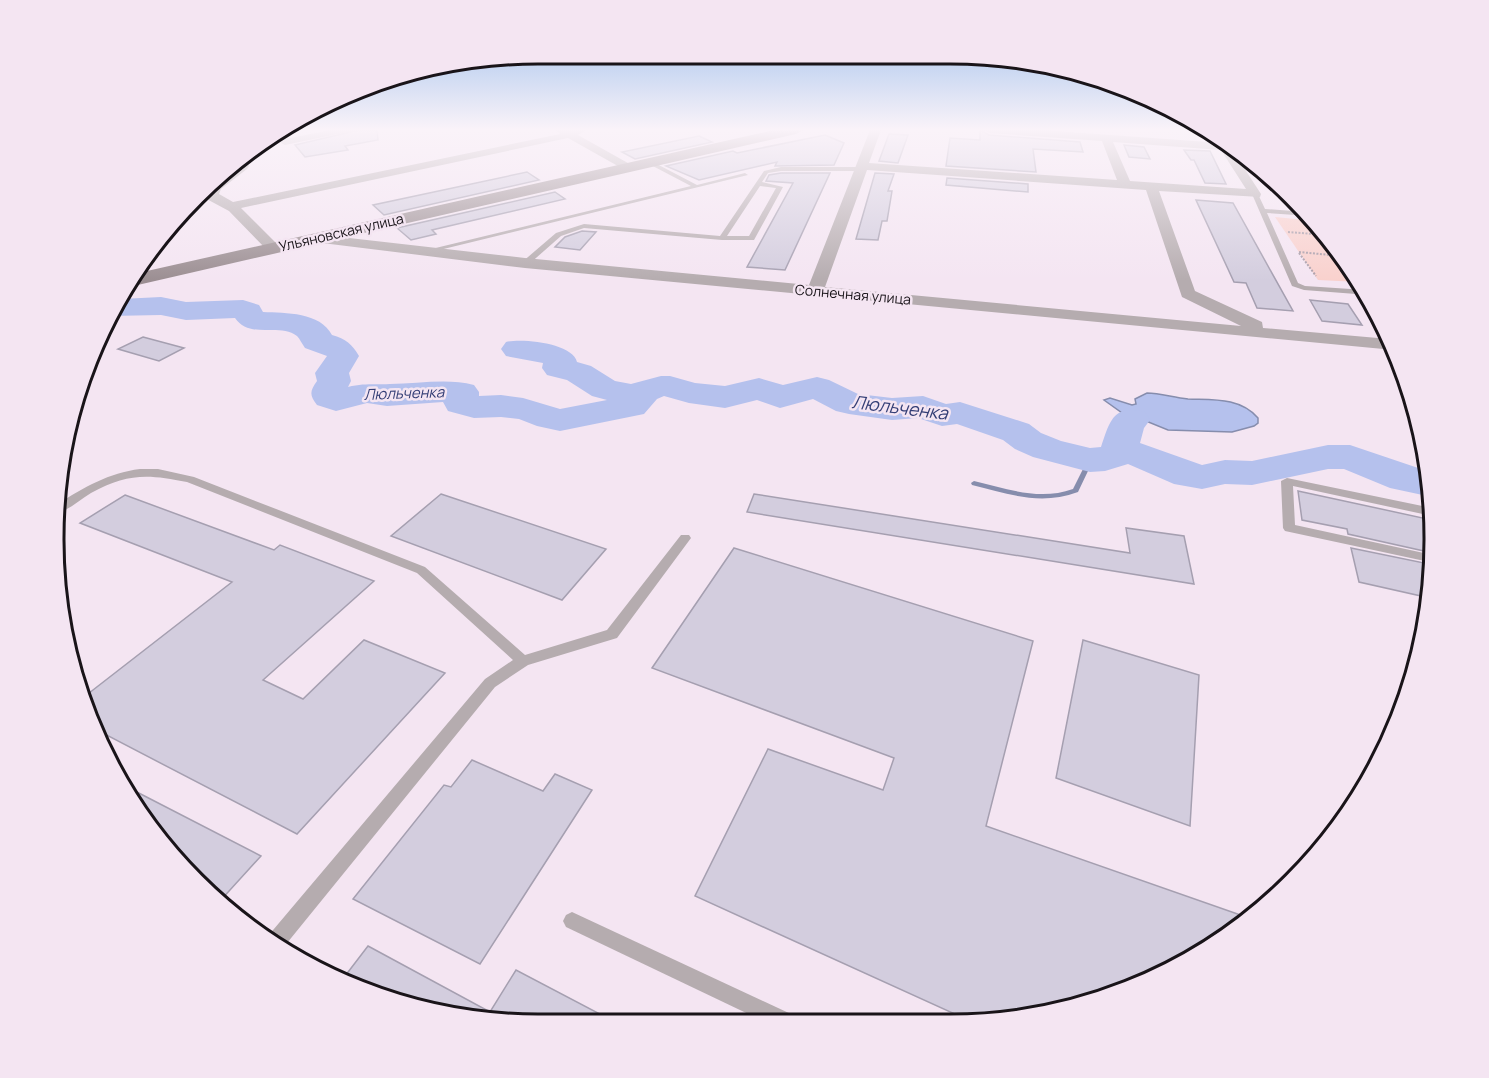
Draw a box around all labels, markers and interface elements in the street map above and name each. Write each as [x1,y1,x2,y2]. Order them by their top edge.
street label: Ульяновская улица [277,208,405,256]
street label: Солнечная улица [794,279,912,309]
water label: Люльченка [363,381,445,405]
water label: Люльченка [851,389,950,425]

